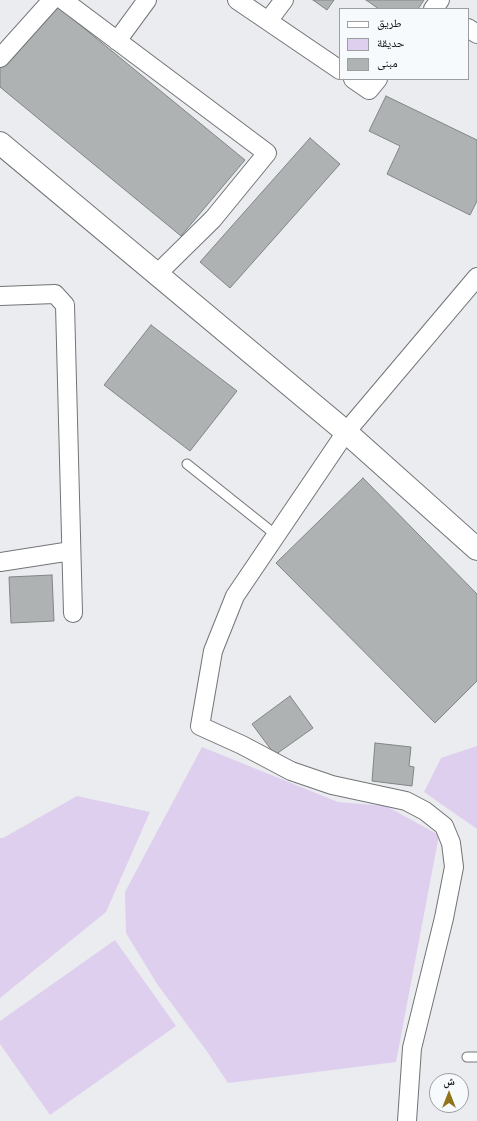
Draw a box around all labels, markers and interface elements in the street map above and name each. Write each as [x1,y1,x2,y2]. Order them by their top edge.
legend [339,8,469,80]
text: طريق [377,16,402,30]
text: حديقة [377,36,405,50]
text: مبنى [377,56,398,70]
north arrow [429,1073,469,1113]
text: ش [443,1075,455,1088]

